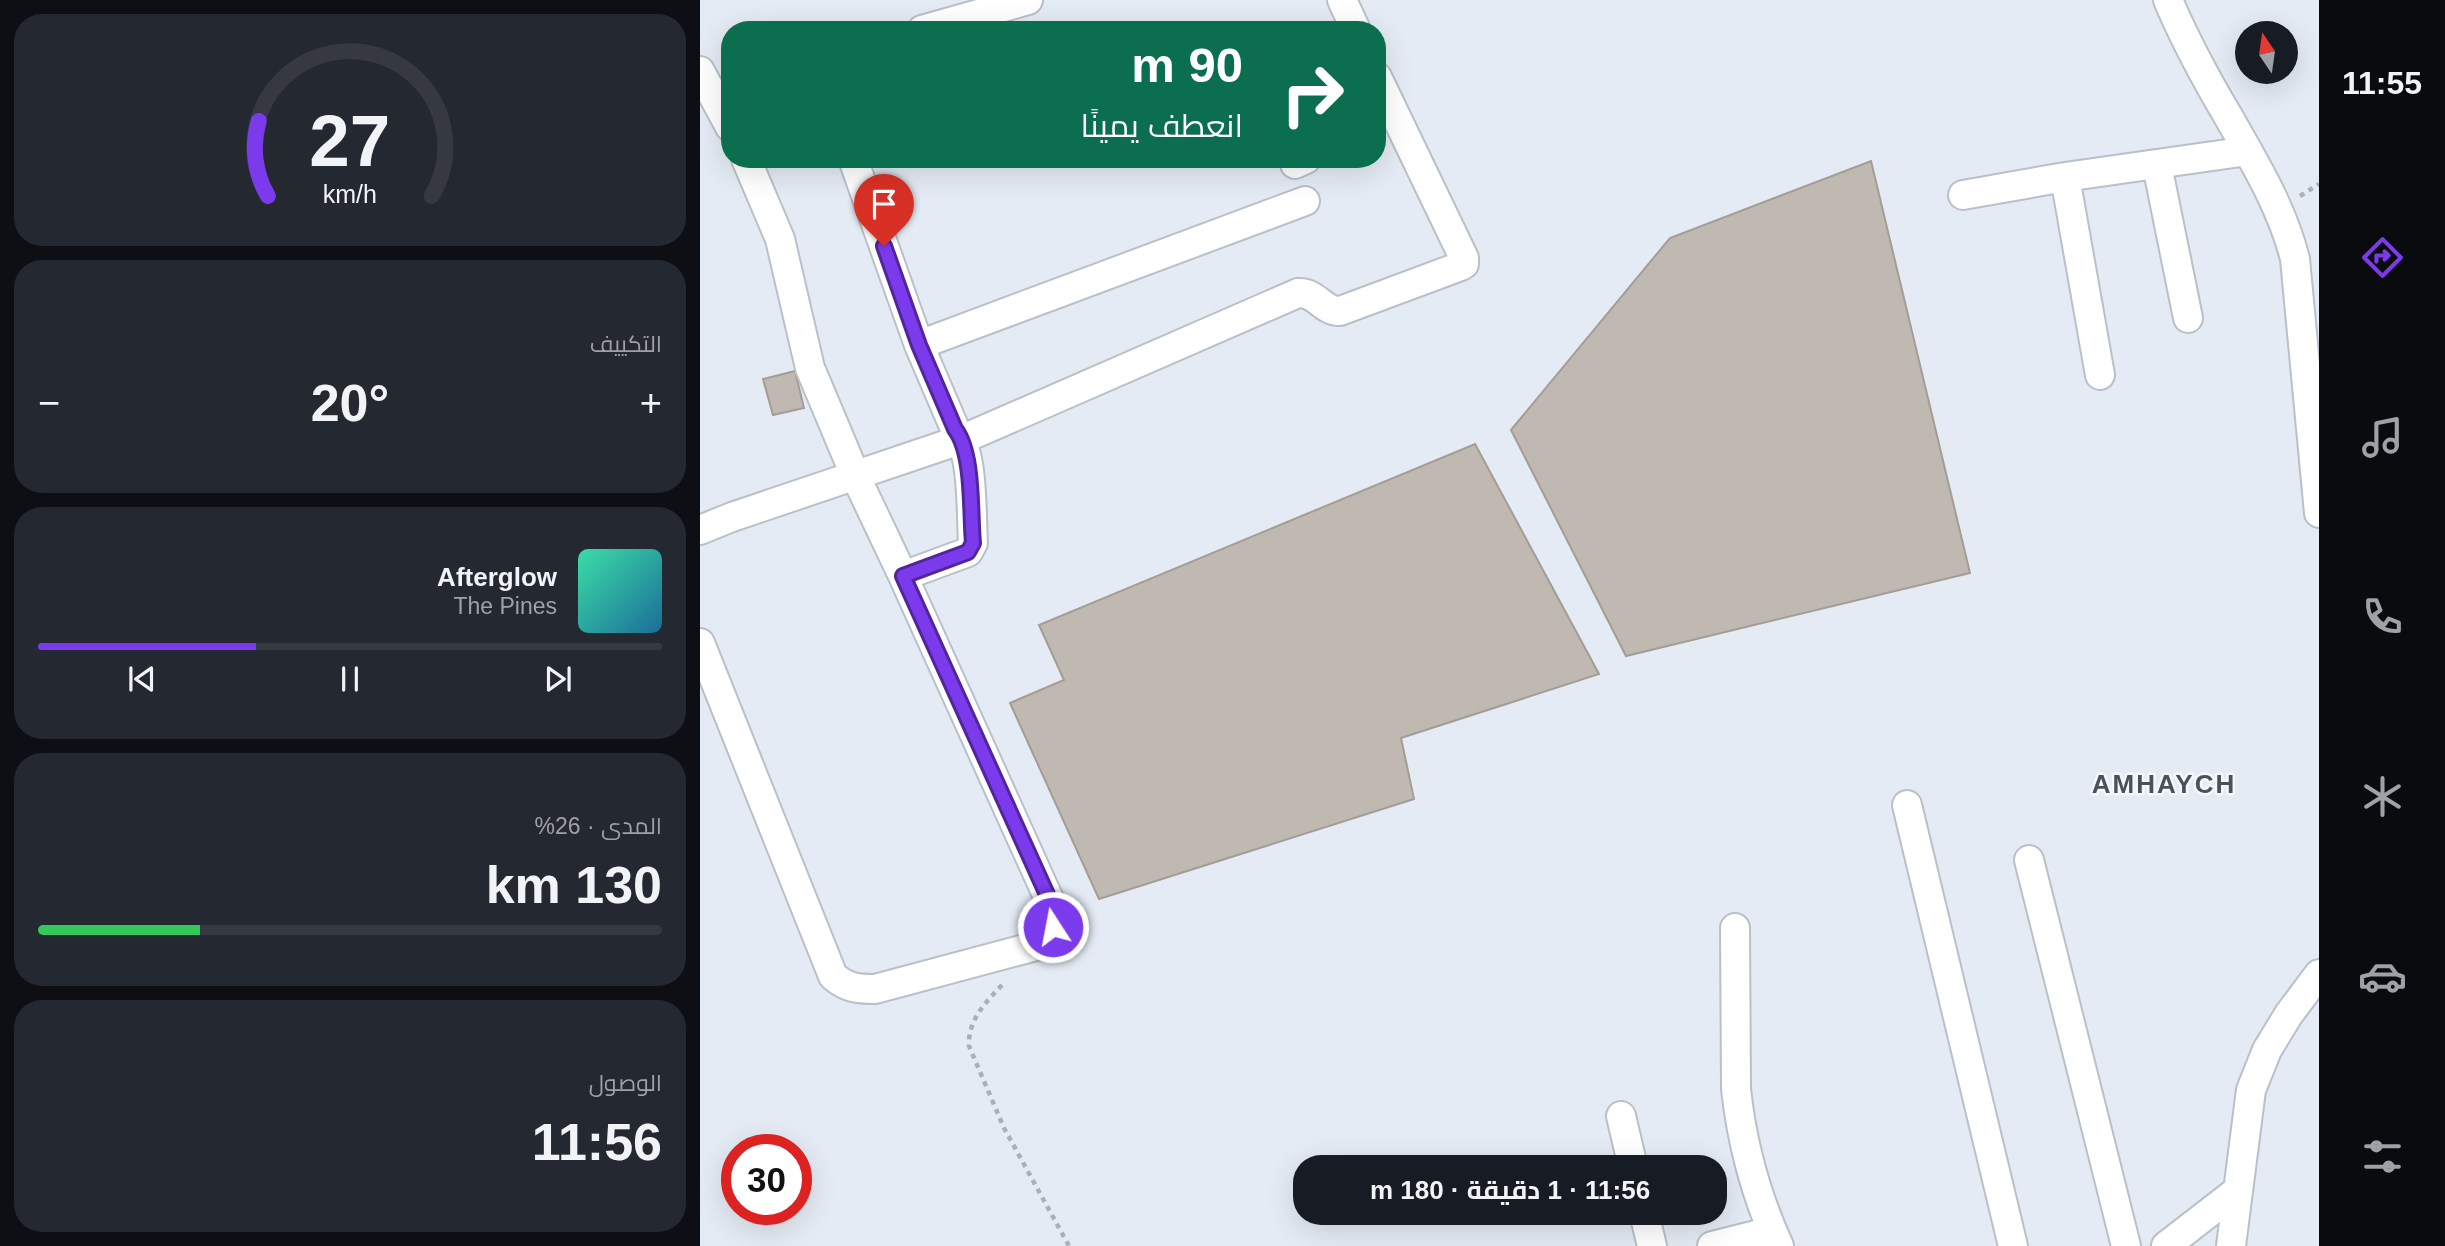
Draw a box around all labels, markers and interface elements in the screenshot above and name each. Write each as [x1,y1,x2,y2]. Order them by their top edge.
north arrow [2235,21,2298,84]
map controls [2235,21,2298,84]
text: 90 m [1131,38,1243,92]
icon: right [1267,49,1358,140]
text: 11:55 [2342,65,2422,101]
text: 27 [310,101,390,182]
text: انعطف يمينًا [1080,108,1243,144]
pin [854,174,914,246]
text: km/h [323,180,377,208]
icon: arrive [865,185,903,223]
icon: directions [2358,233,2407,282]
text: التكييف [590,331,662,357]
text: 20° [311,374,389,432]
text: − [38,382,60,424]
text: + [640,382,662,424]
icon: music [2358,413,2407,462]
text: Afterglow [437,562,557,592]
icon: phone [2358,592,2407,641]
text: The Pines [453,593,557,619]
icon: previous [123,660,161,698]
icon: pause [331,660,369,698]
icon: next [539,660,577,698]
district label: AMHAYCH [2092,769,2236,799]
icon: climate [2358,772,2407,821]
text: المدى · 26% [535,813,662,839]
text: 130 km [486,856,662,914]
position arrow [1016,890,1090,964]
icon: car [2358,952,2407,1001]
text: الوصول [589,1070,662,1096]
text: 11:56 [532,1113,662,1171]
icon: filters [2358,1132,2407,1181]
speed limit sign: 30 [721,1134,812,1225]
text: 11:56 · 1 دقيقة · 180 m [1370,1175,1650,1205]

